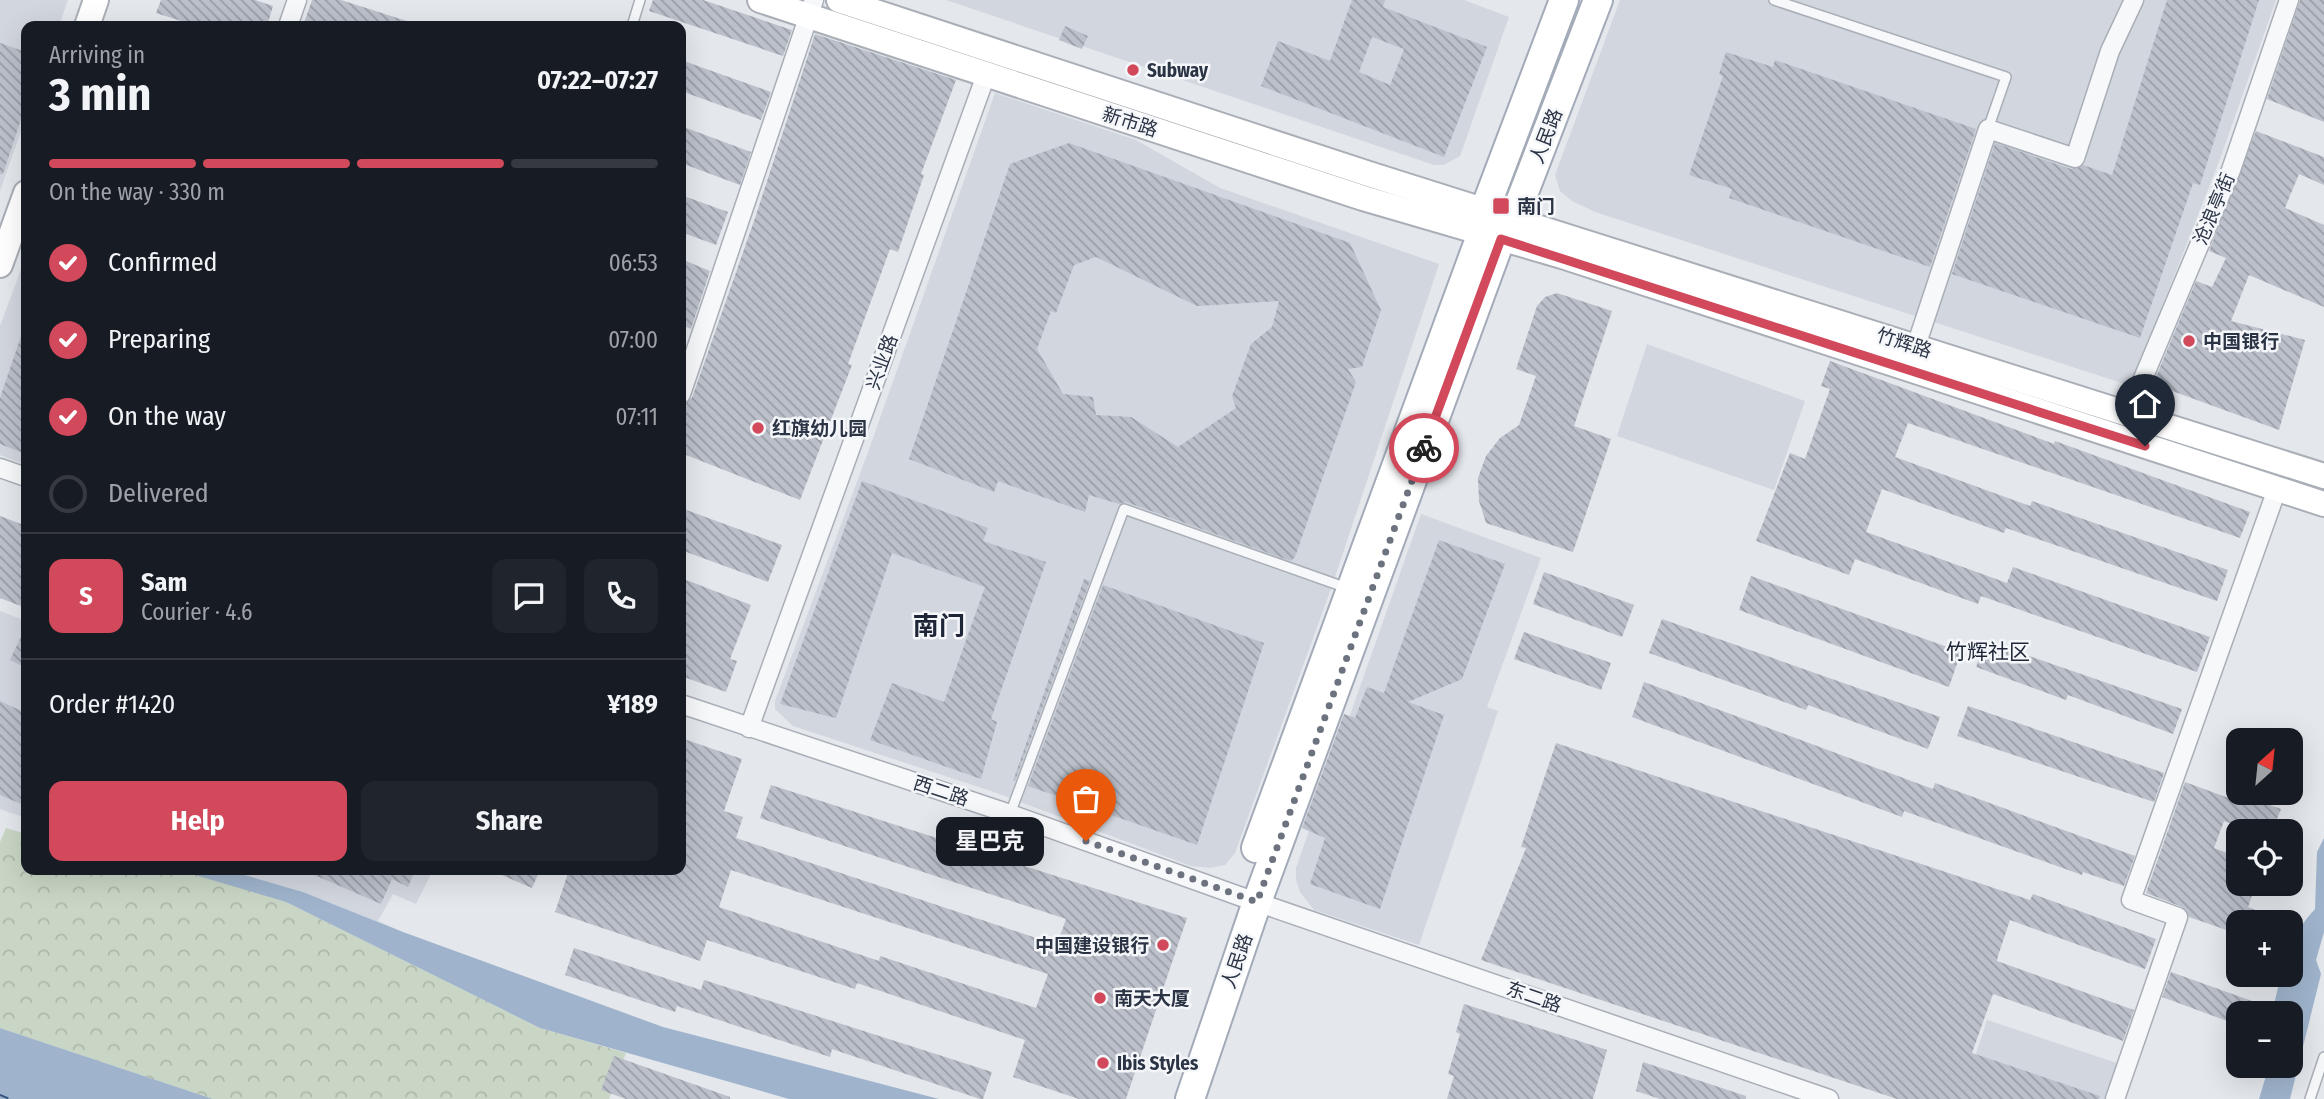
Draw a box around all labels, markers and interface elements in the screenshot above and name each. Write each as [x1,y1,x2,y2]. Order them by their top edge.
text: Arriving in [49,41,145,69]
place label: Subway [1147,59,1209,82]
marker: Subway [1125,62,1141,78]
text: 07:22–07:27 [537,65,658,96]
text: 3 min [49,67,151,122]
street label: 新市路 [1099,102,1161,142]
street label: 人民路 [1525,105,1567,167]
street label: 沧浪亭街 [2189,170,2239,248]
text: On the way · 330 m [49,178,225,206]
place label: 南门 [1517,195,1555,218]
marker: 南门 [1491,196,1511,216]
icon: check [49,244,87,282]
text: Confirmed [108,247,218,278]
text: 06:53 [609,249,658,277]
icon: check [49,321,87,359]
street label: 竹辉路 [1873,323,1935,363]
text: Preparing [108,324,210,355]
text: 07:00 [608,326,658,354]
place label: 中国银行 [2203,330,2279,353]
street label: 兴业路 [861,331,903,393]
marker: 中国银行 [2181,333,2197,349]
pin [2115,374,2175,446]
icon: home [2126,385,2164,423]
icon: check [49,398,87,436]
text: On the way [108,401,226,432]
text: 07:11 [616,403,658,431]
courier [1389,413,1459,483]
place label: 红旗幼儿园 [772,417,867,440]
marker: 红旗幼儿园 [750,420,766,436]
icon: bike [1405,429,1443,467]
text: Delivered [108,478,209,509]
button: chat [492,559,566,633]
button: phone [584,559,658,633]
text: Sam [141,567,187,598]
text: S [79,581,93,612]
text: Courier · 4.6 [141,598,252,626]
district label: 南门 [913,611,965,642]
district label: 竹辉社区 [1946,639,2030,665]
text: Order #1420 [49,689,175,720]
text: ¥189 [607,689,658,720]
north arrow [2226,728,2303,805]
map controls [2226,728,2303,1078]
pin [1056,769,1116,841]
street label: 西二路 [910,771,972,811]
icon: bag [1067,780,1105,818]
button: Help [49,781,347,861]
button: Share [361,781,658,861]
callout: 星巴克 [936,816,1044,866]
button: locate [2226,819,2303,896]
text: 星巴克 [956,827,1025,855]
button: + [2226,910,2303,987]
street label: 人民路 [1217,930,1257,992]
place label: 中国建设银行 [1035,934,1149,957]
marker: 中国建设银行 [1155,937,1171,953]
street label: 东二路 [1503,977,1565,1017]
place label: 南天大厦 [1114,987,1190,1010]
marker: 南天大厦 [1092,990,1108,1006]
button: − [2226,1001,2303,1078]
place label: Ibis Styles [1117,1052,1199,1075]
marker: Ibis Styles [1095,1055,1111,1071]

